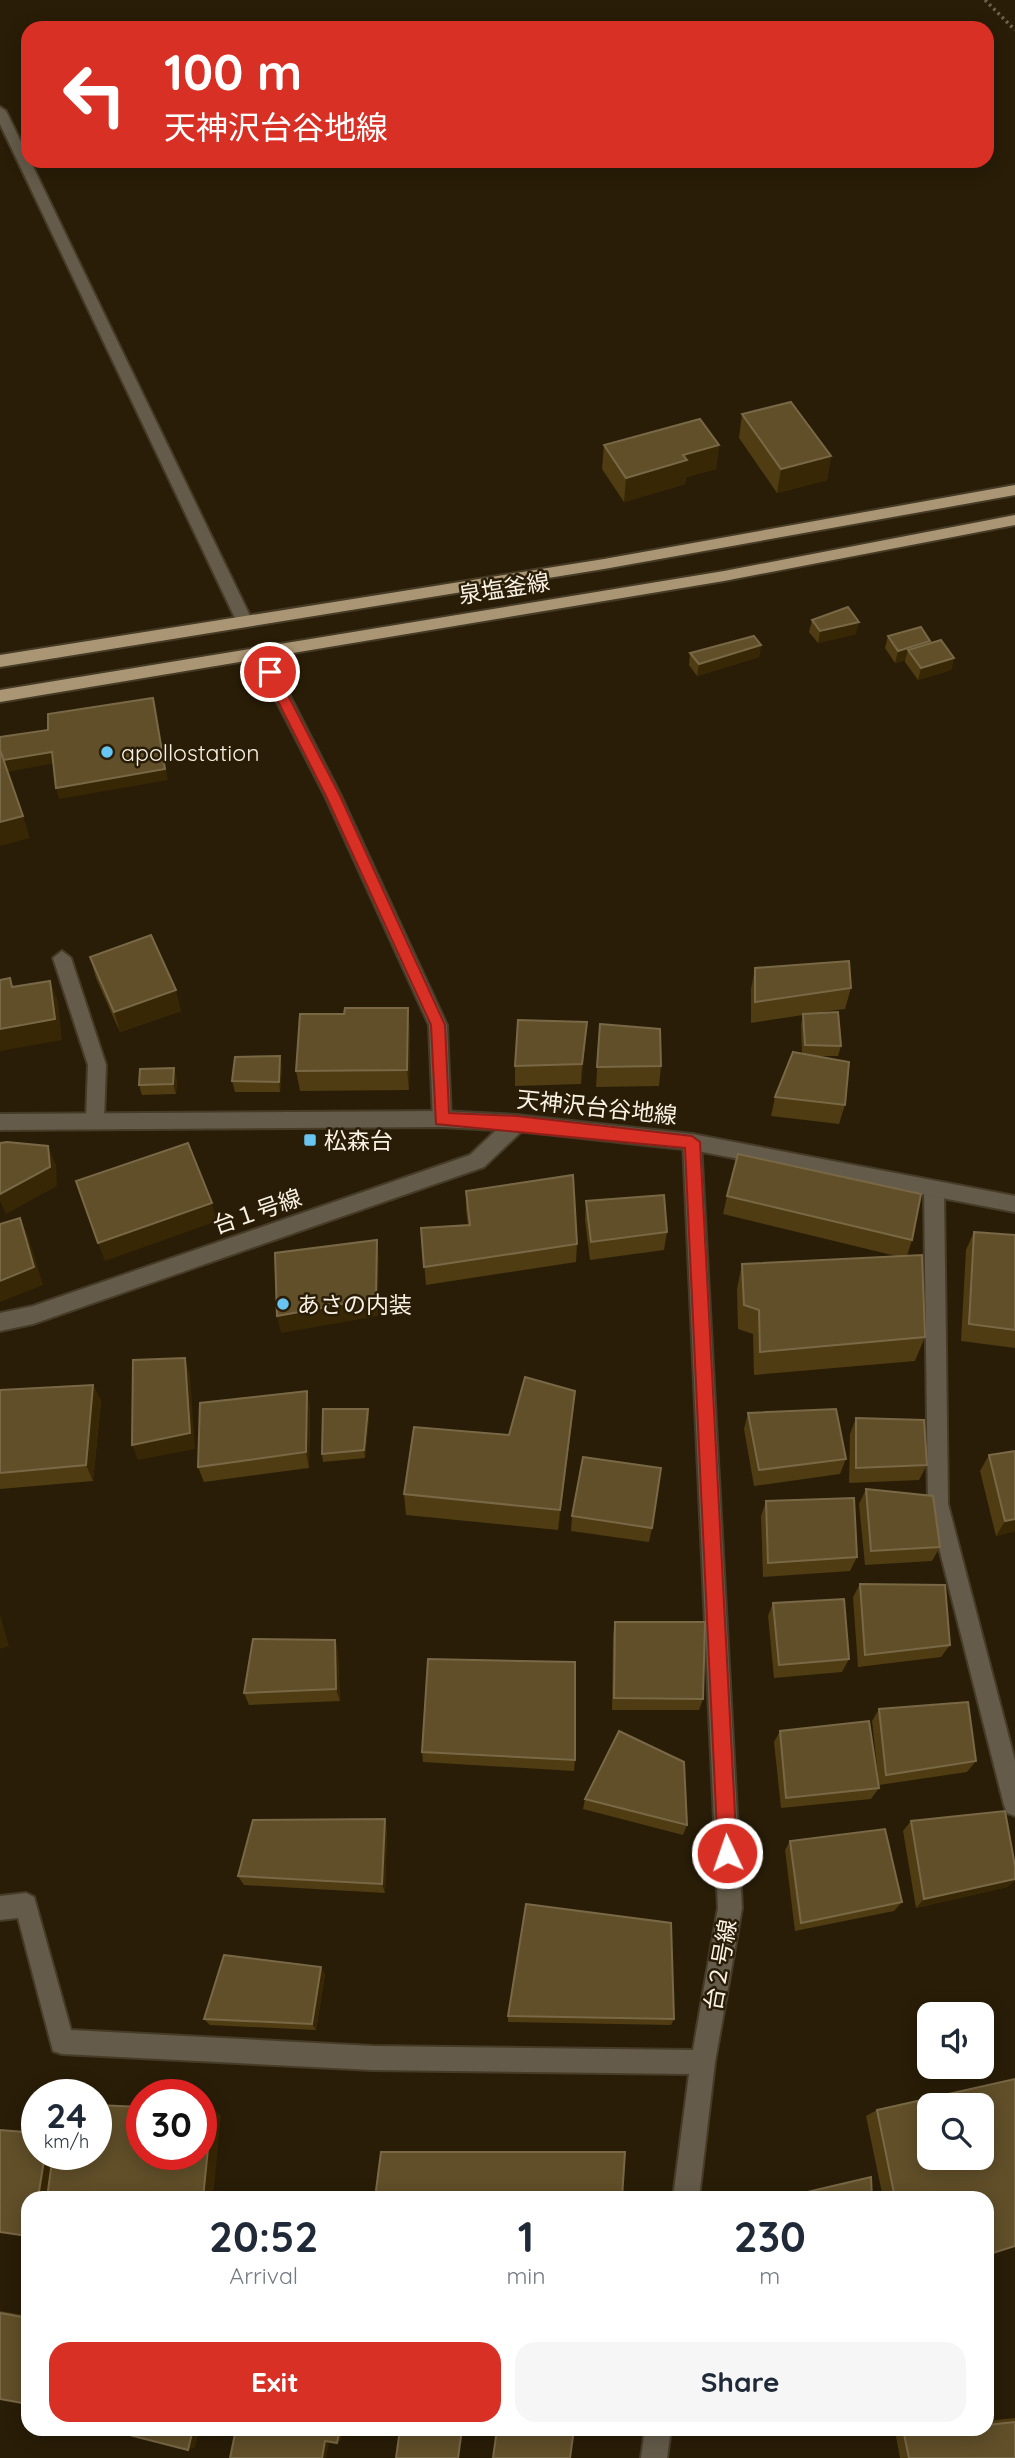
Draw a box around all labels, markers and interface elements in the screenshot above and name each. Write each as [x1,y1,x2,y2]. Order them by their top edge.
text: 100 m [164,41,302,102]
icon: left [49,49,140,140]
text: 天神沢台谷地線 [164,107,388,147]
street label: 泉塩釜線 [456,566,552,610]
pin [240,642,300,702]
icon: arrive [251,653,289,691]
place label: apollostation [121,738,259,767]
marker: apollostation [99,744,115,760]
street label: 天神沢台谷地線 [515,1084,679,1130]
place label: 松森台 [324,1126,393,1155]
marker: 松森台 [302,1132,318,1148]
street label: 台１号線 [209,1182,305,1240]
place label: あさの内装 [297,1290,412,1319]
marker: あさの内装 [275,1296,291,1312]
position arrow [690,1816,764,1890]
street label: 台２号線 [698,1917,742,2013]
map controls [917,2002,994,2170]
button: sound [917,2002,994,2079]
speed limit sign: 30 [126,2079,217,2170]
text: 24 [46,2093,87,2137]
button: search [917,2093,994,2170]
text: km/h [44,2130,89,2153]
text: 20:52 [209,2210,318,2263]
text: 1 [518,2210,534,2263]
text: 230 [734,2210,806,2263]
text: Arrival [229,2261,298,2290]
text: min [506,2261,546,2290]
text: m [759,2261,780,2290]
button: Exit [49,2342,501,2422]
button: Share [515,2342,966,2422]

